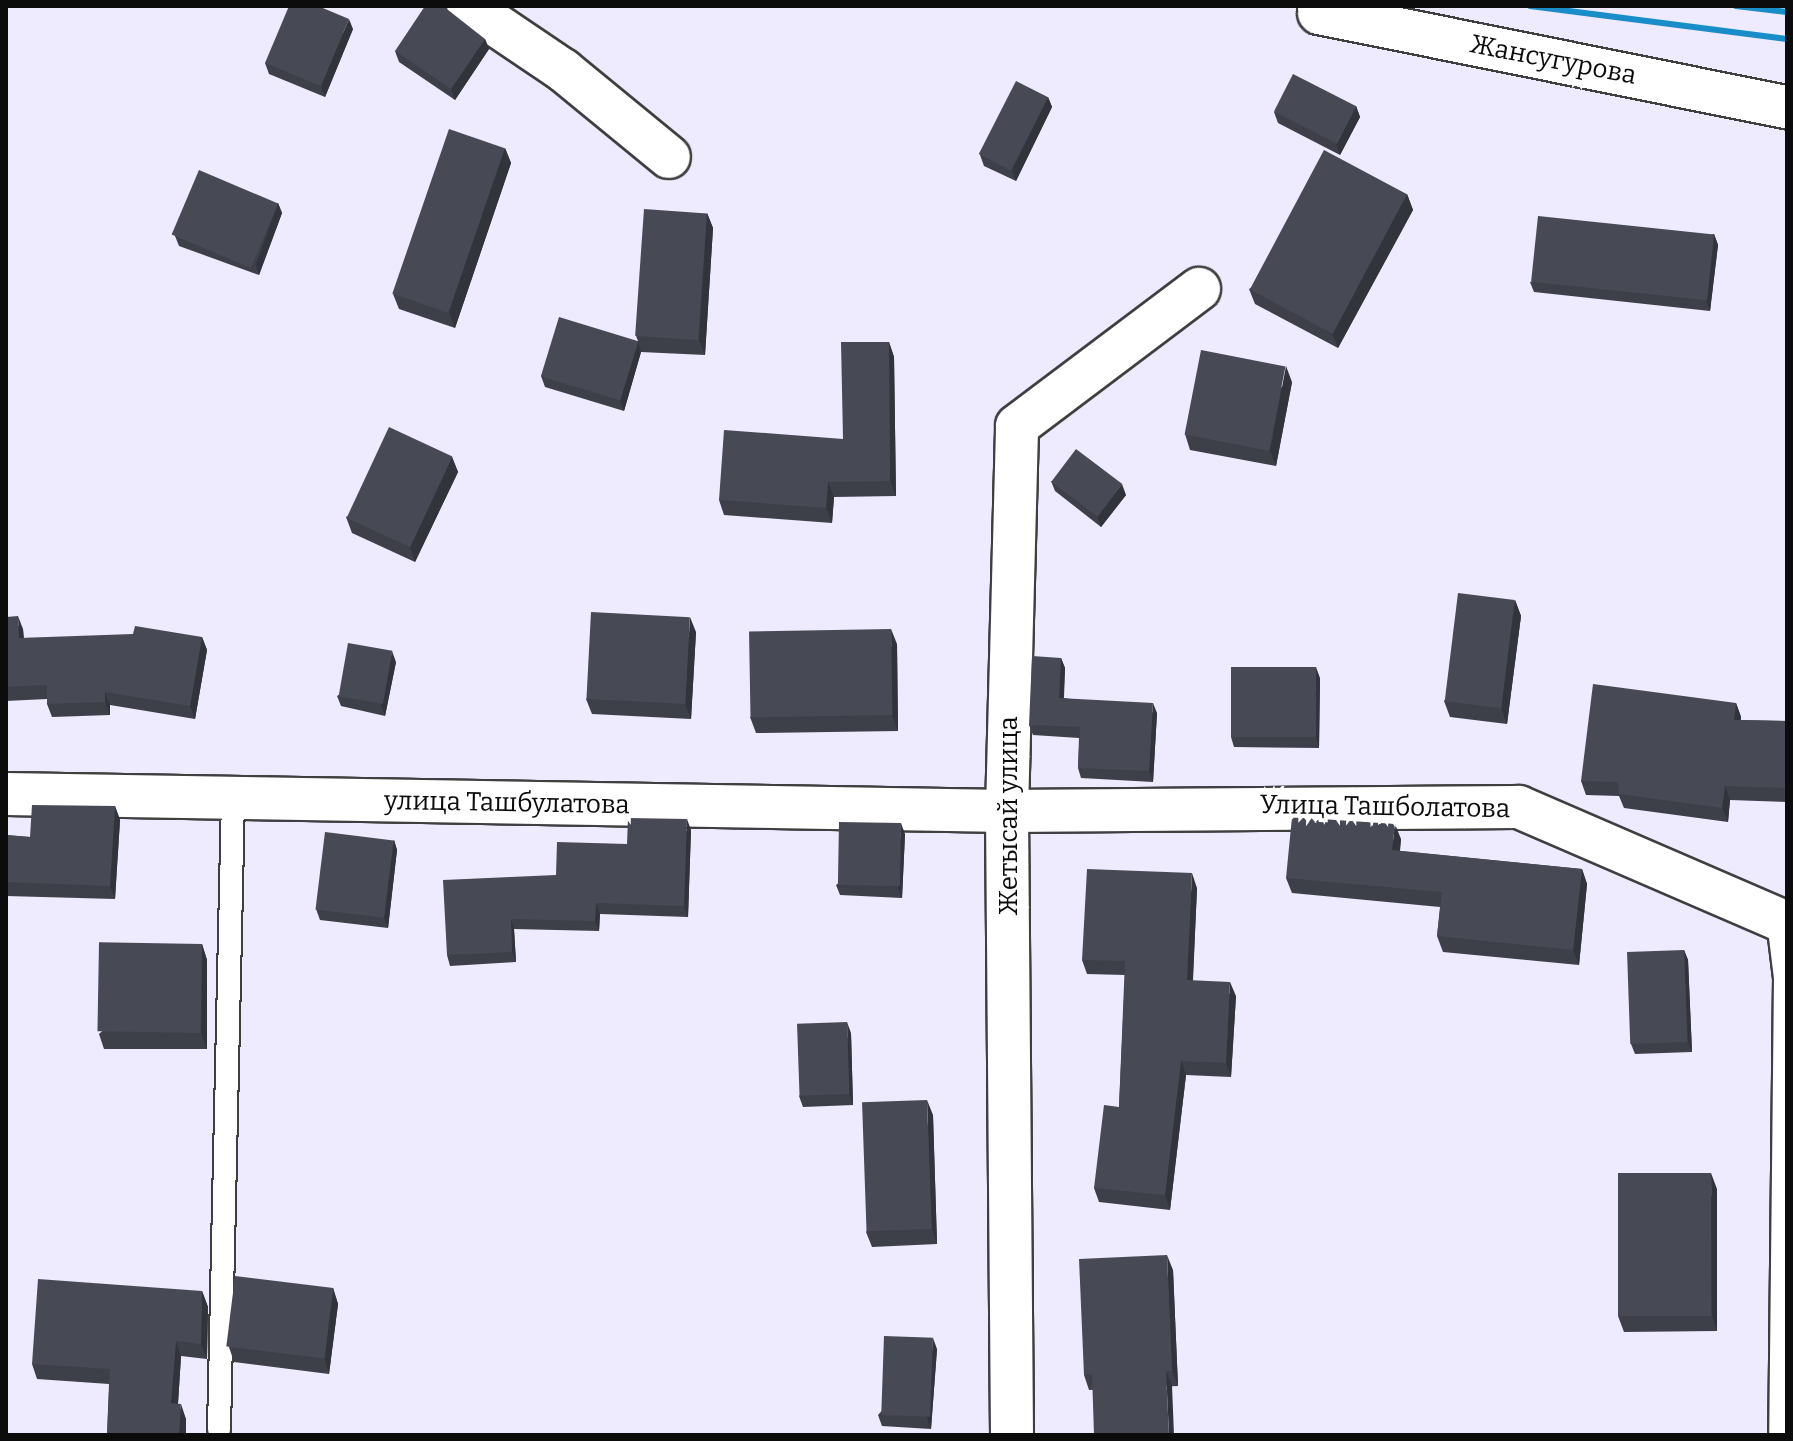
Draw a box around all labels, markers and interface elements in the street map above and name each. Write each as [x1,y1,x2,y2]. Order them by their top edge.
street label: Жансугурова [1467,29,1639,91]
street label: Жетысай улица [993,716,1025,916]
street label: улица Ташбулатова [384,785,630,821]
street label: Улица Ташболатова [1260,789,1510,825]

